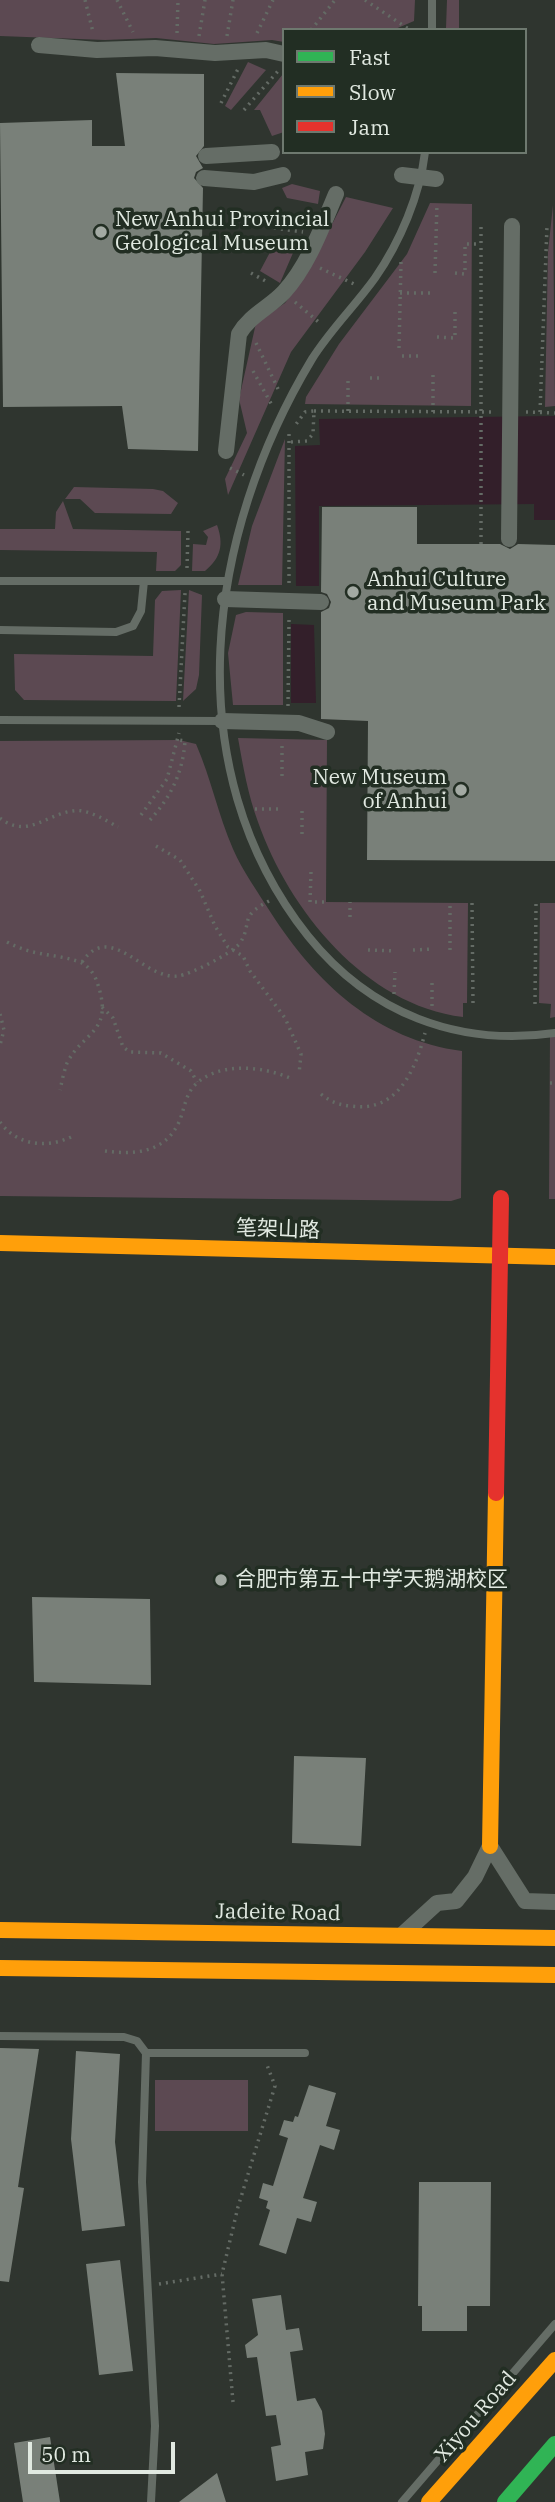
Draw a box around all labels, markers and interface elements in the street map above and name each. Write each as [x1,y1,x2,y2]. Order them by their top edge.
legend [282,28,527,154]
text: Fast [349,43,390,71]
text: Slow [349,78,396,106]
text: Jam [349,113,390,141]
place label: New Anhui Provincial Geological Museum [115,207,329,257]
marker: New Anhui Provincial Geological Museum [93,224,109,240]
place label: Anhui Culture and Museum Park [367,567,546,617]
marker: Anhui Culture and Museum Park [345,584,361,600]
place label: New Museum of Anhui [312,765,447,815]
marker: New Museum of Anhui [453,782,469,798]
street label: 笔架山路 [236,1216,320,1244]
place label: 合肥市第五十中学天鹅湖校区 [235,1567,508,1593]
marker: 合肥市第五十中学天鹅湖校区 [213,1572,229,1588]
street label: Jadeite Road [215,1899,341,1927]
street label: Xiyou Road [430,2367,522,2467]
scale bar [32,2428,178,2472]
text: 50 m [41,2440,91,2468]

